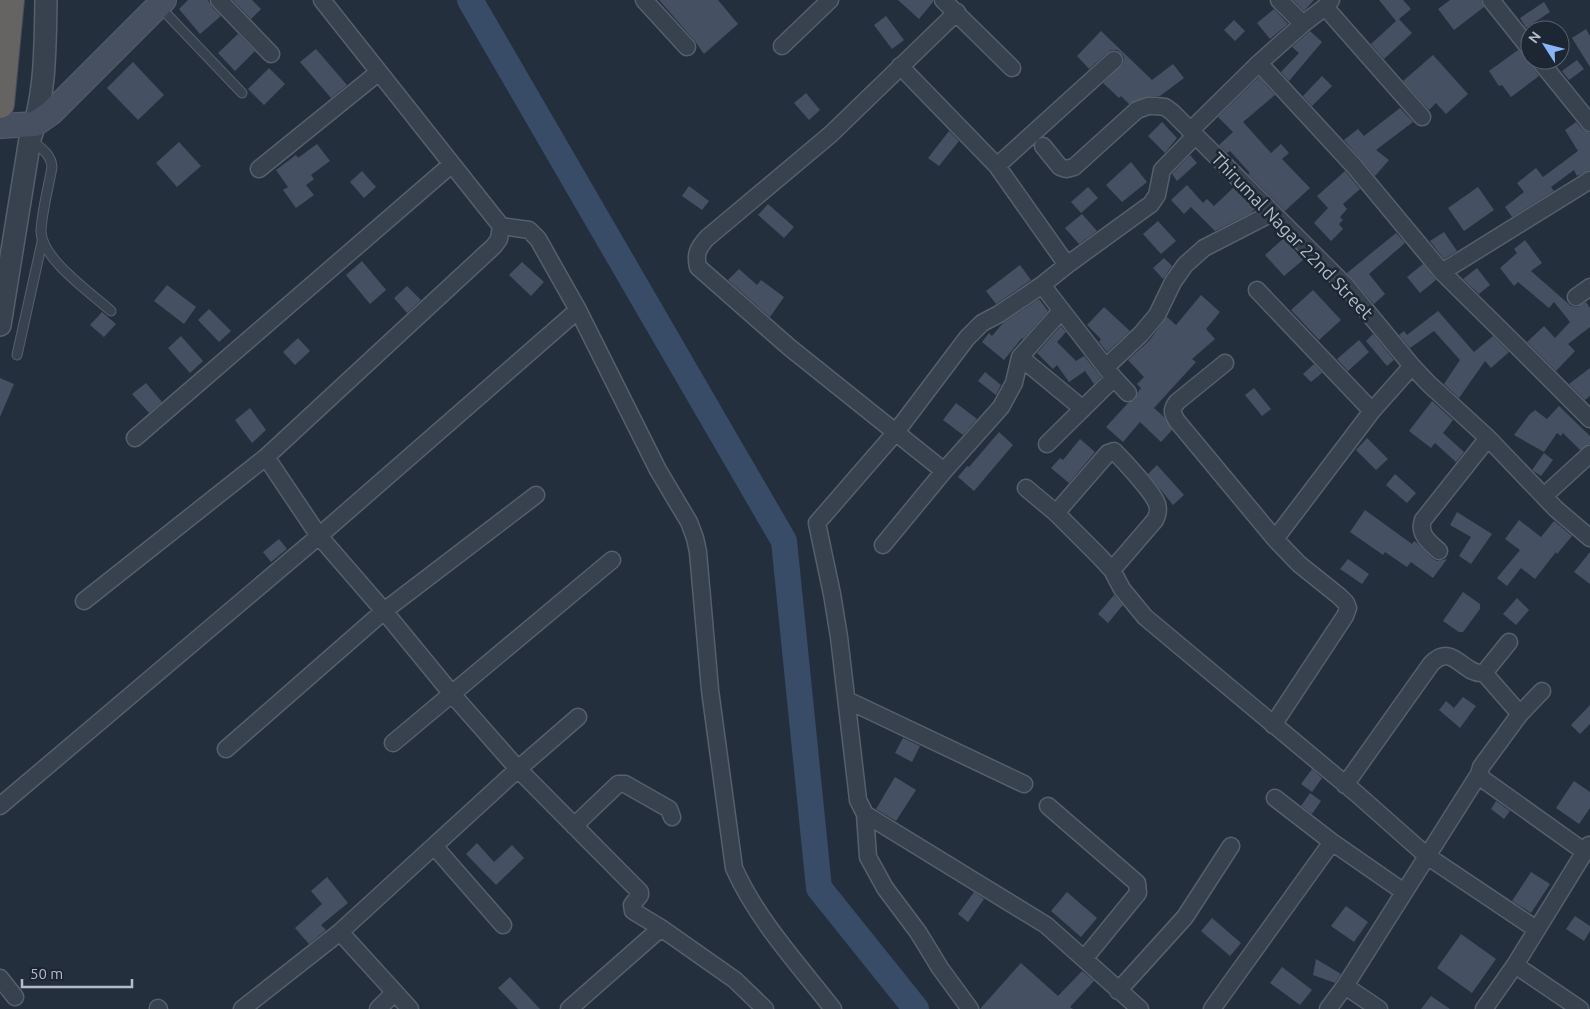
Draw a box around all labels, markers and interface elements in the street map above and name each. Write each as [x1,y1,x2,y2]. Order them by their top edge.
north arrow [1520,20,1570,70]
text: N [1525,28,1544,46]
street label: Thirumal Nagar 22nd Street [1208,148,1378,323]
scale bar [22,956,132,988]
text: 50 m [30,965,63,982]

